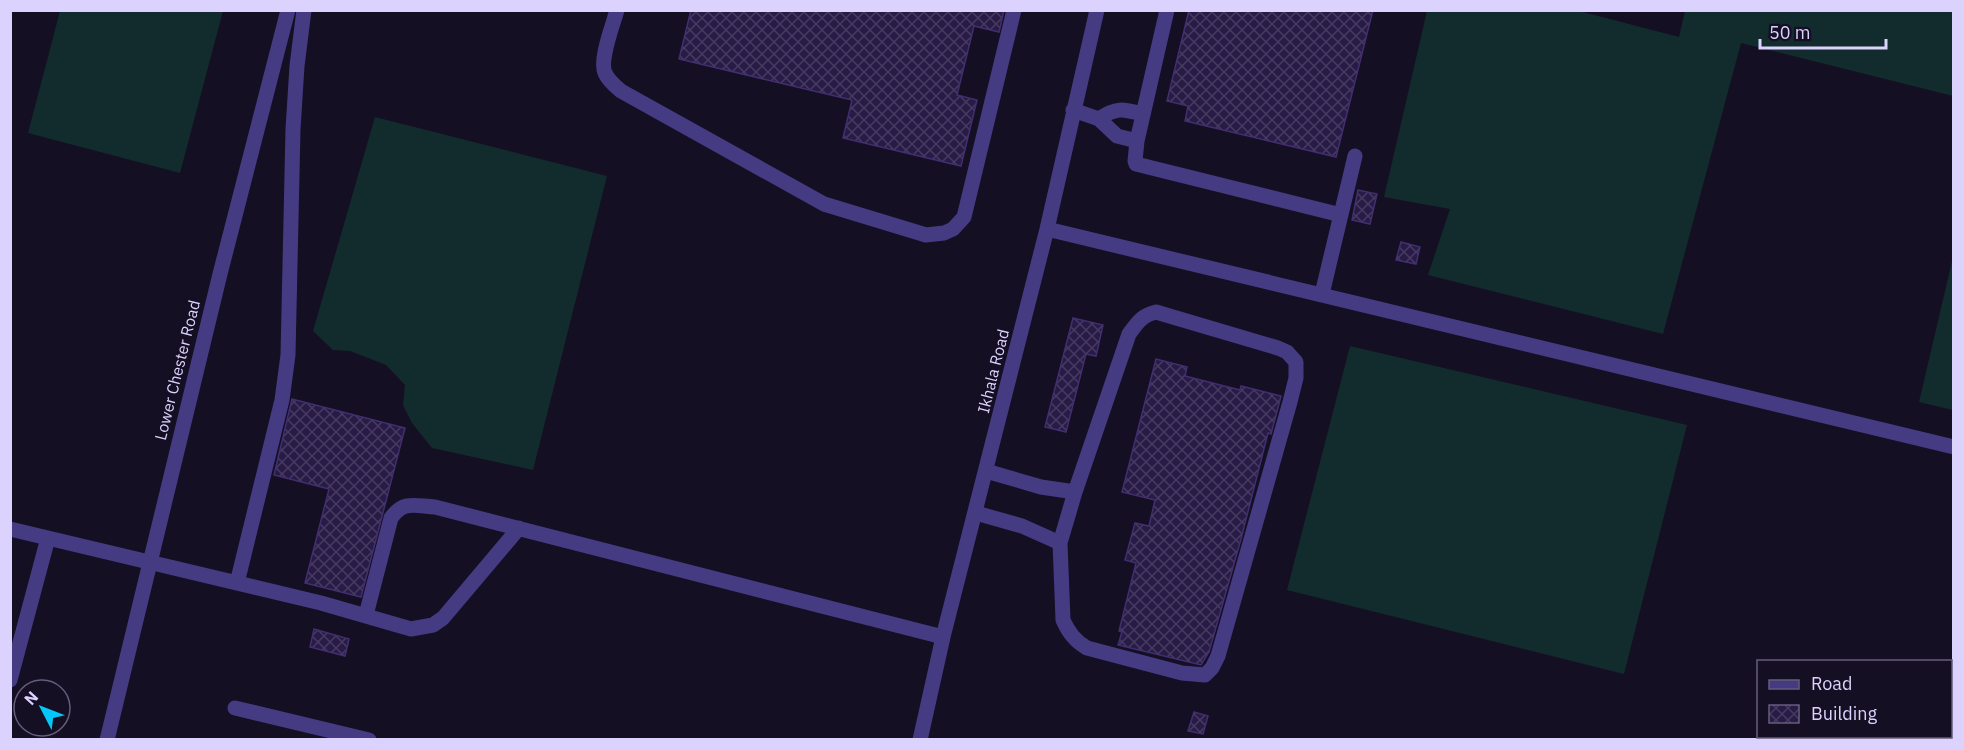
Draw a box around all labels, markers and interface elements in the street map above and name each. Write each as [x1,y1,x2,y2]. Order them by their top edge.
scale bar [1760,12,1886,50]
text: 50 m [1769,21,1811,44]
street label: Lower Chester Road [150,298,204,442]
street label: Ikhala Road [973,327,1013,415]
legend [1757,660,1952,738]
text: Road [1811,672,1852,695]
north arrow [12,678,72,738]
text: N [20,687,42,709]
text: Building [1811,702,1878,725]

